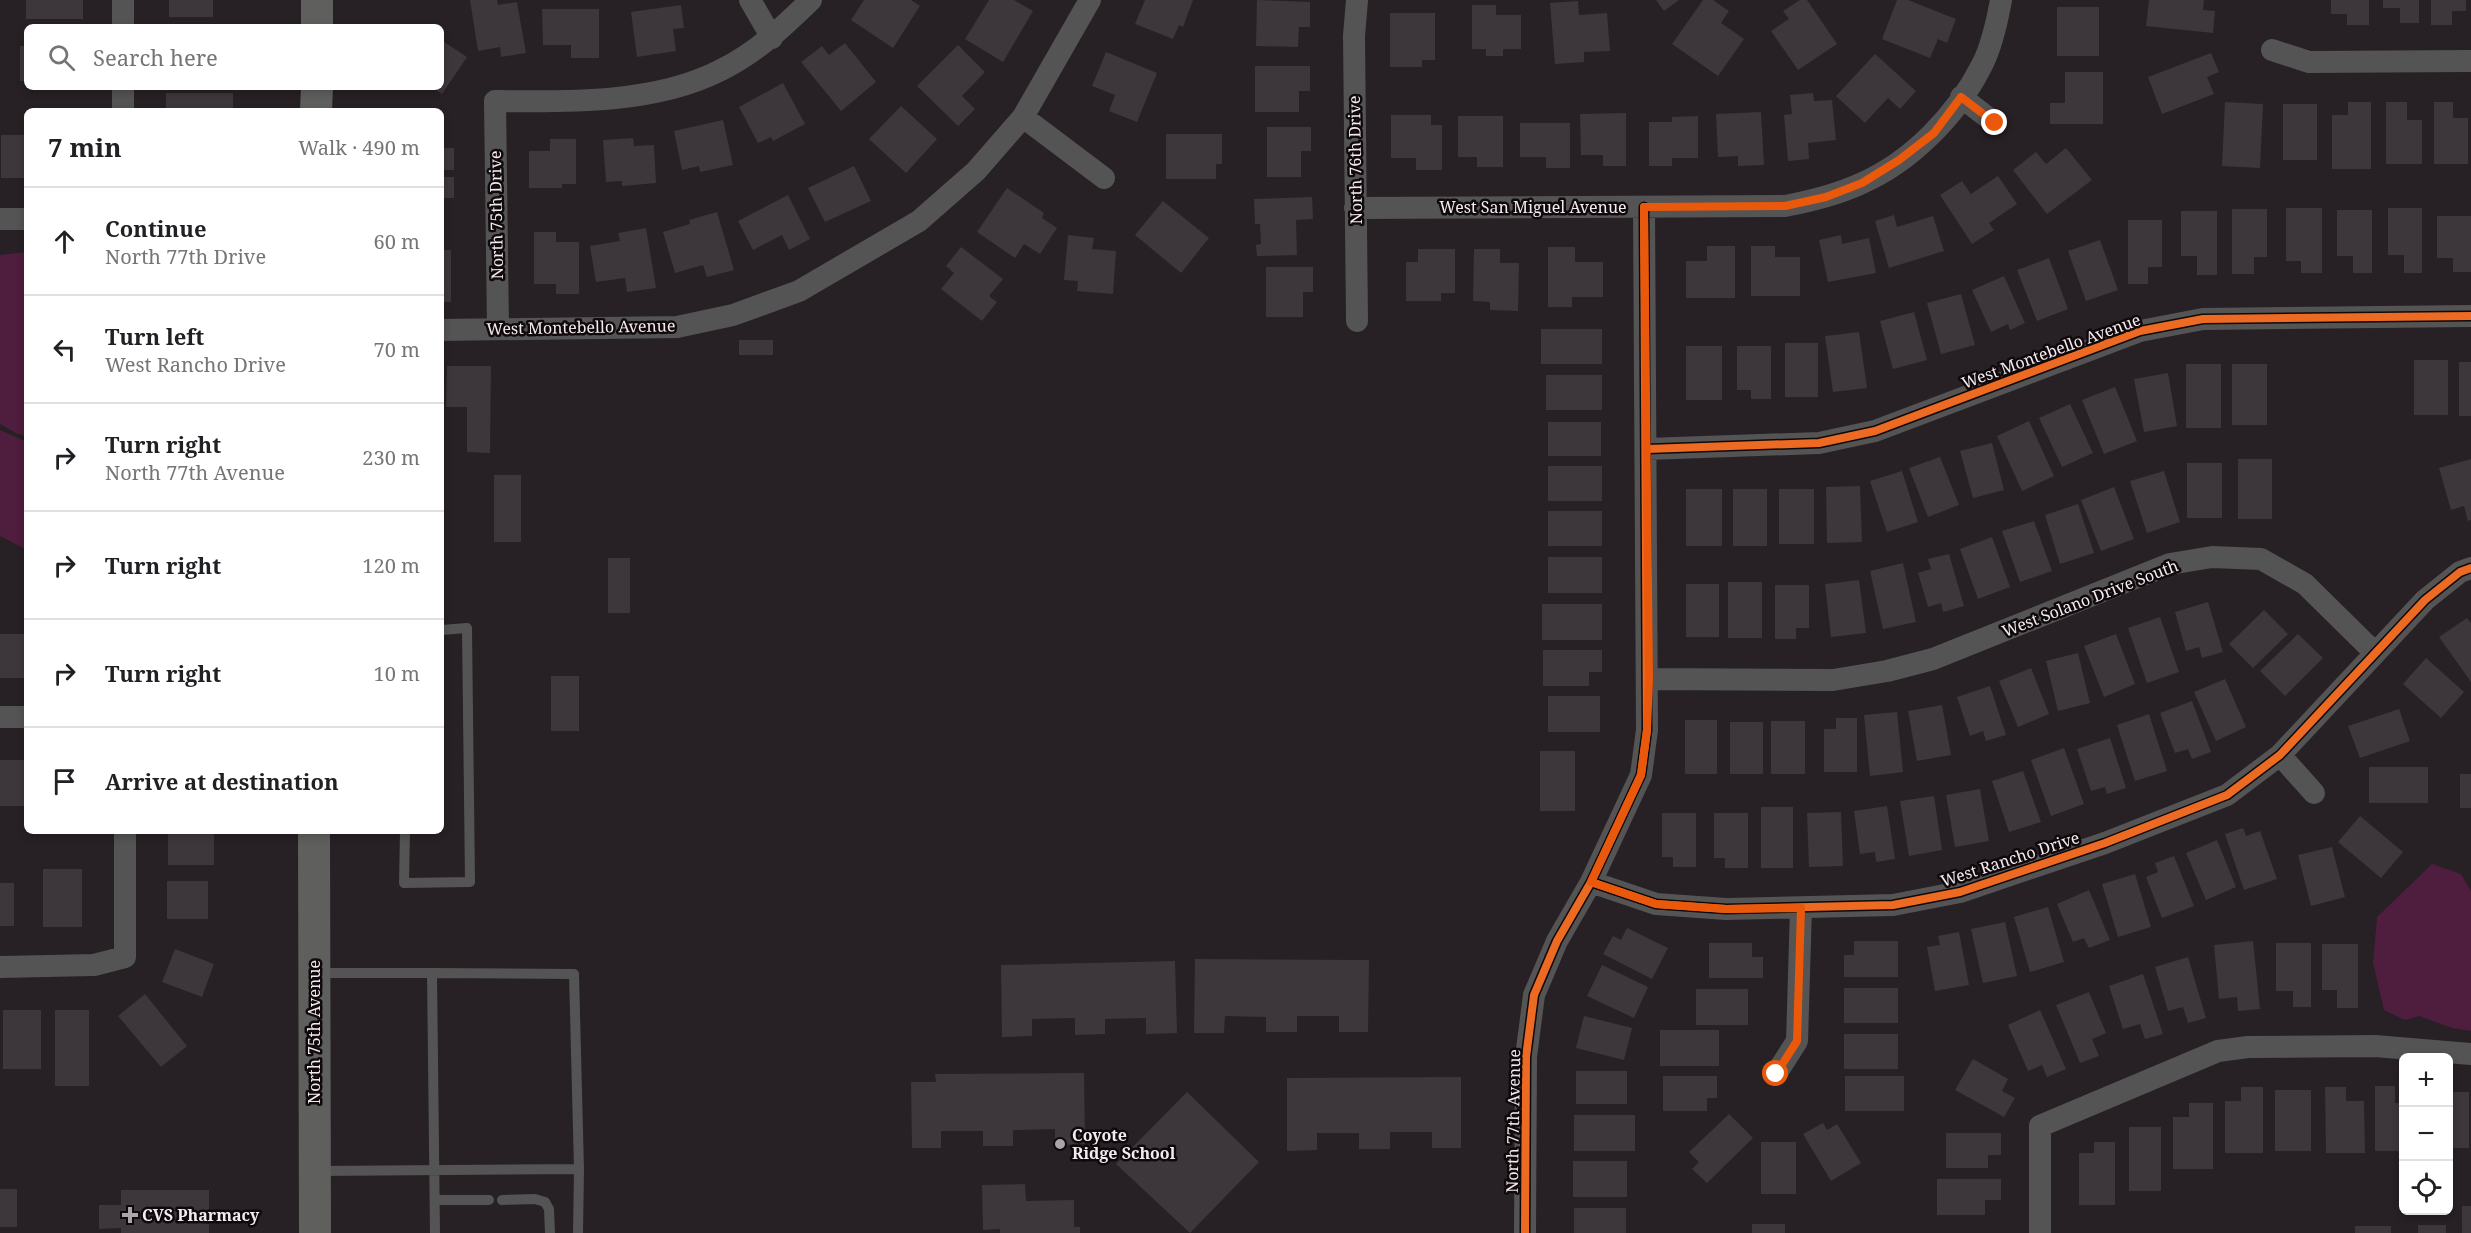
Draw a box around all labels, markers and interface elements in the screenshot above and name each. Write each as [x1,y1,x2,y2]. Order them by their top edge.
search box [24,24,444,90]
icon: search [45,41,78,74]
text: Search here [93,42,218,72]
street label: North 76th Drive [1343,95,1367,225]
route end [1981,109,2007,135]
text: 7 min [48,129,122,165]
text: Walk · 490 m [298,134,420,161]
street label: North 75th Drive [484,150,508,280]
street label: West San Miguel Avenue [1439,196,1627,218]
text: Continue [105,213,207,243]
icon: ahead [48,225,81,258]
text: 60 m [374,228,420,255]
text: North 77th Drive [105,243,266,270]
street label: West Montebello Avenue [1958,308,2144,394]
street label: West Montebello Avenue [486,314,676,340]
text: Turn left [105,321,204,351]
icon: left [48,333,81,366]
text: 70 m [374,336,420,363]
text: West Rancho Drive [105,351,286,378]
text: Turn right [105,429,221,459]
icon: right [48,441,81,474]
text: 230 m [362,444,420,471]
text: North 77th Avenue [105,459,285,486]
icon: right [48,549,81,582]
text: Turn right [105,550,221,580]
text: 120 m [362,552,420,579]
street label: West Solano Drive South [1999,554,2181,642]
icon: right [48,657,81,690]
text: Turn right [105,658,221,688]
text: 10 m [374,660,420,687]
icon: arrive [48,765,81,798]
text: Arrive at destination [105,766,339,796]
street label: West Rancho Drive [1938,826,2082,892]
street label: North 75th Avenue [303,960,325,1104]
street label: North 77th Avenue [1501,1049,1525,1193]
map controls [2399,1053,2453,1215]
button: + [2399,1053,2453,1107]
route start [1762,1060,1788,1086]
button: − [2399,1107,2453,1161]
place label: Coyote Ridge School [1072,1124,1176,1164]
marker: Coyote Ridge School [1053,1137,1067,1151]
button: locate [2399,1161,2453,1215]
place label: CVS Pharmacy [142,1204,260,1226]
marker: CVS Pharmacy [123,1208,137,1222]

